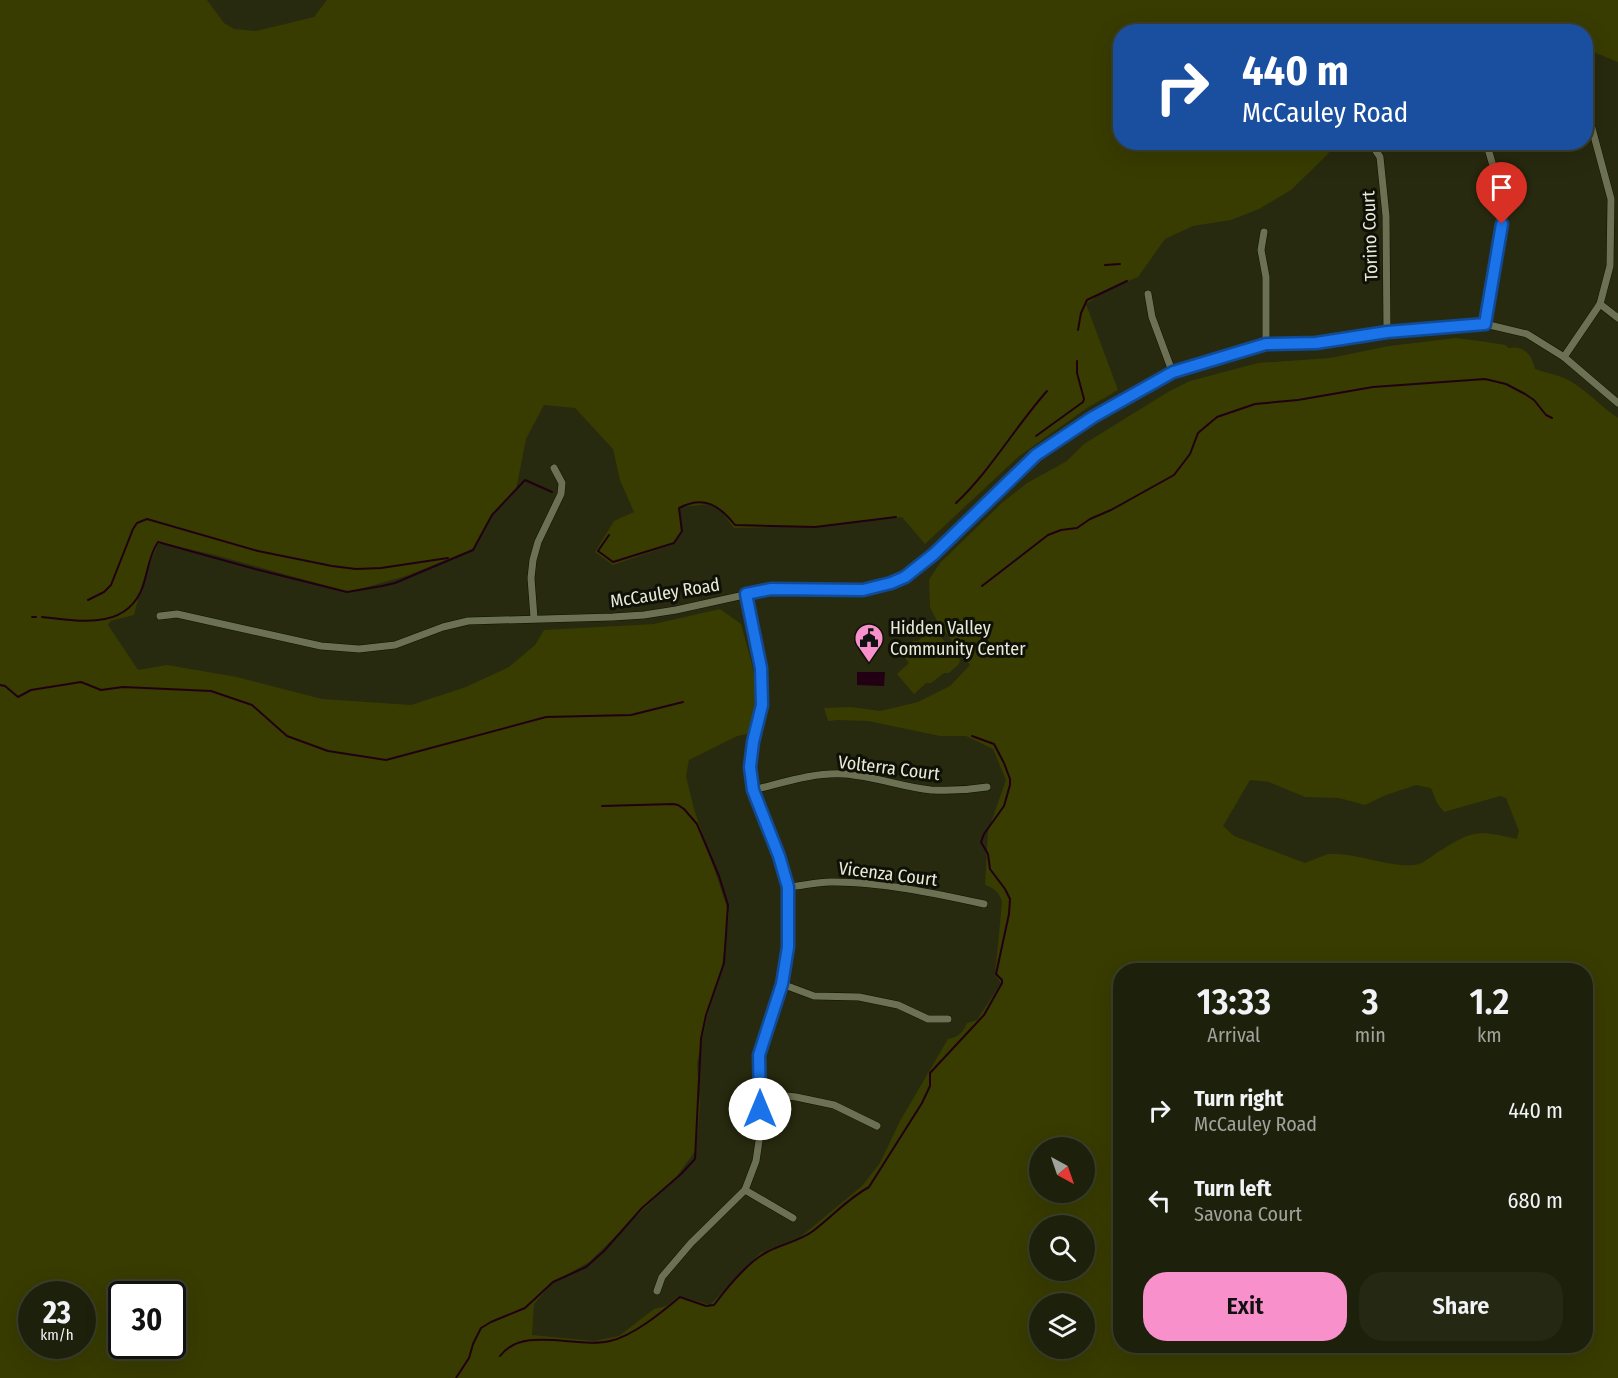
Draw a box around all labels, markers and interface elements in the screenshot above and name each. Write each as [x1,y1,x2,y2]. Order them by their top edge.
text: 440 m [1242,46,1349,96]
icon: right [1143,48,1221,126]
text: McCauley Road [1242,97,1408,129]
pin [1476,162,1527,224]
icon: arrive [1485,171,1518,204]
street label: Torino Court [1357,190,1383,282]
street label: McCauley Road [609,573,721,613]
place label: Hidden Valley Community Center [890,617,1026,660]
public building icon: Hidden Valley Community Center [853,622,885,664]
street label: Volterra Court [837,751,941,785]
street label: Vicenza Court [837,857,939,891]
text: 13:33 [1197,980,1271,1024]
text: 3 [1362,980,1379,1024]
text: 1.2 [1470,980,1509,1024]
text: Arrival [1207,1023,1260,1047]
text: min [1355,1023,1386,1047]
text: km [1477,1023,1502,1047]
position arrow [728,1077,792,1141]
text: Turn right [1194,1085,1283,1112]
icon: right [1143,1094,1176,1127]
text: 440 m [1508,1097,1563,1124]
text: McCauley Road [1194,1112,1317,1136]
north arrow [1029,1137,1095,1203]
map controls [1029,1137,1095,1359]
text: Turn left [1194,1175,1272,1202]
icon: left [1143,1184,1176,1217]
text: 680 m [1508,1187,1563,1214]
text: Savona Court [1194,1202,1302,1226]
button: search [1029,1215,1095,1281]
button: Exit [1143,1272,1347,1341]
button: Share [1359,1272,1563,1341]
speed limit sign: 30 [108,1281,186,1359]
button: layers [1029,1293,1095,1359]
text: 23 [43,1295,71,1331]
text: km/h [40,1326,74,1344]

